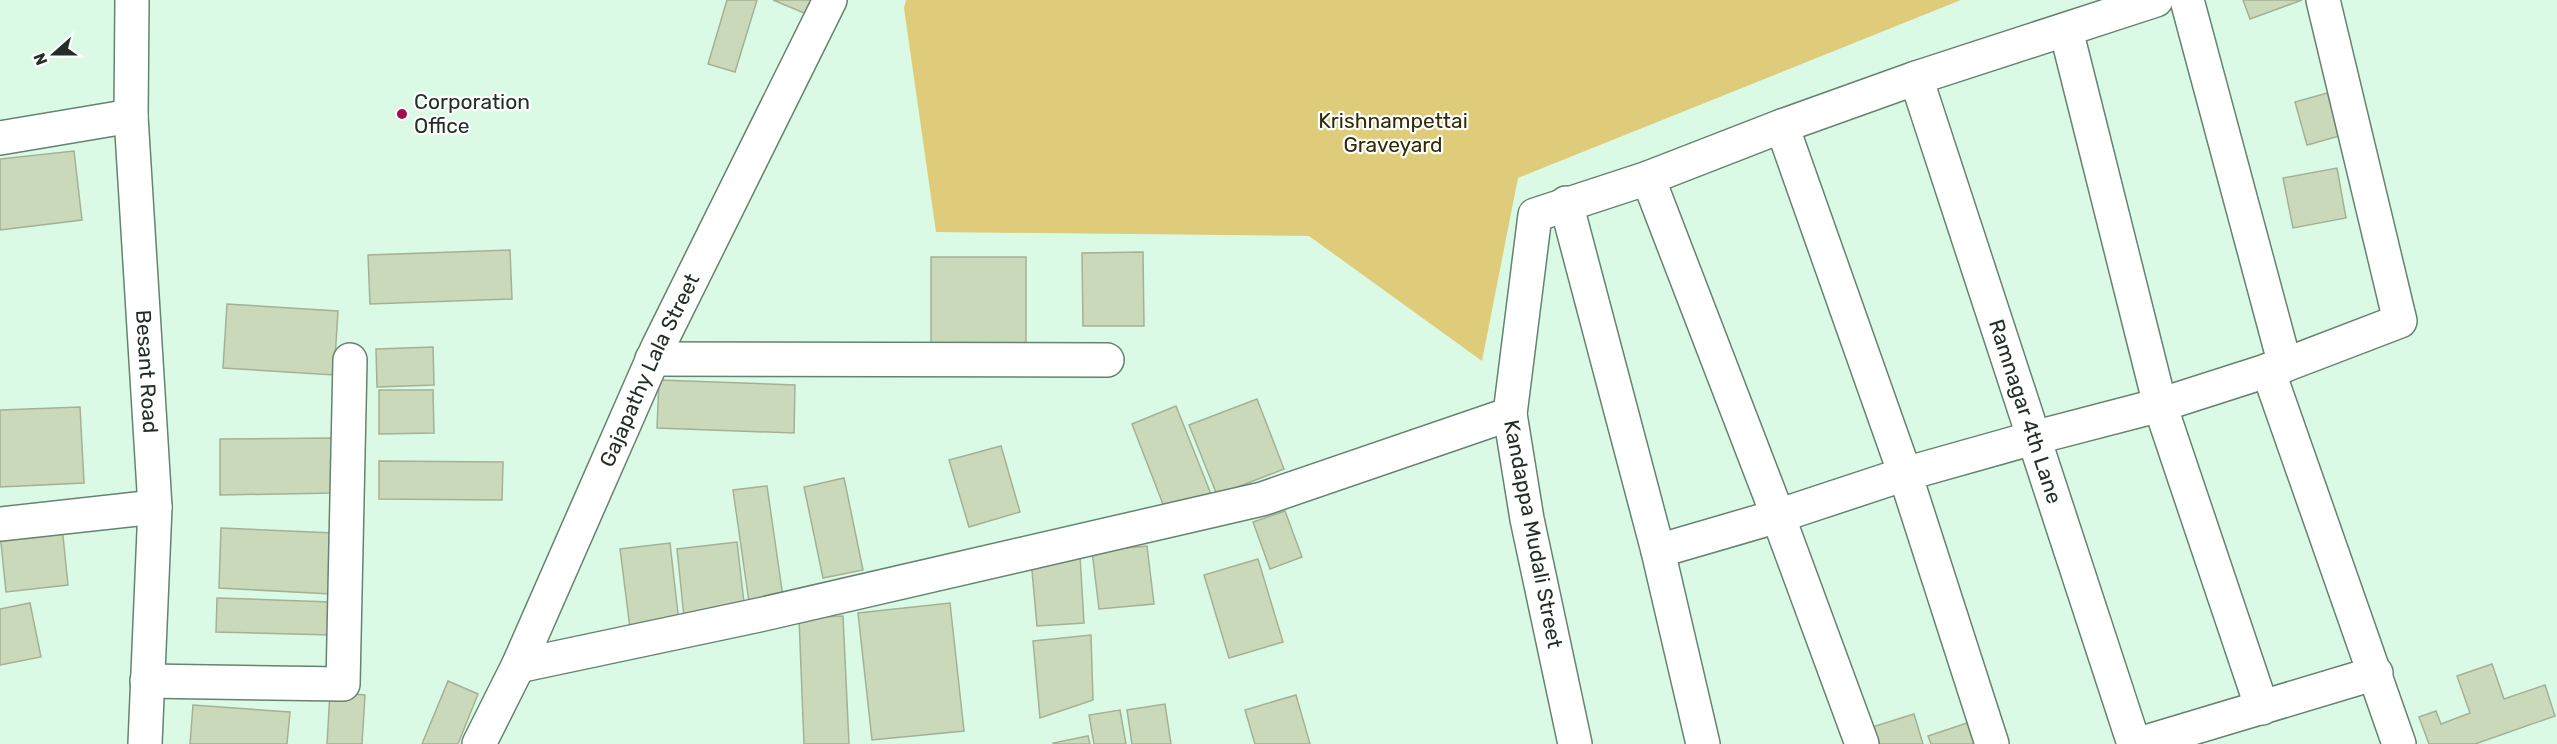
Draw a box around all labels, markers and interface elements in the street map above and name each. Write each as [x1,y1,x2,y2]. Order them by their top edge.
north arrow [24,24,84,84]
text: N [30,50,51,68]
place label: Corporation Office [414,89,530,138]
marker: Corporation Office [395,107,409,121]
park label: Krishnampettai Graveyard [1318,108,1468,157]
street label: Gajapathy Lala Street [594,269,704,470]
street label: Besant Road [131,309,163,434]
street label: Ramnagar 4th Lane [1984,316,2067,507]
street label: Kandappa Mudali Street [1499,418,1568,650]

